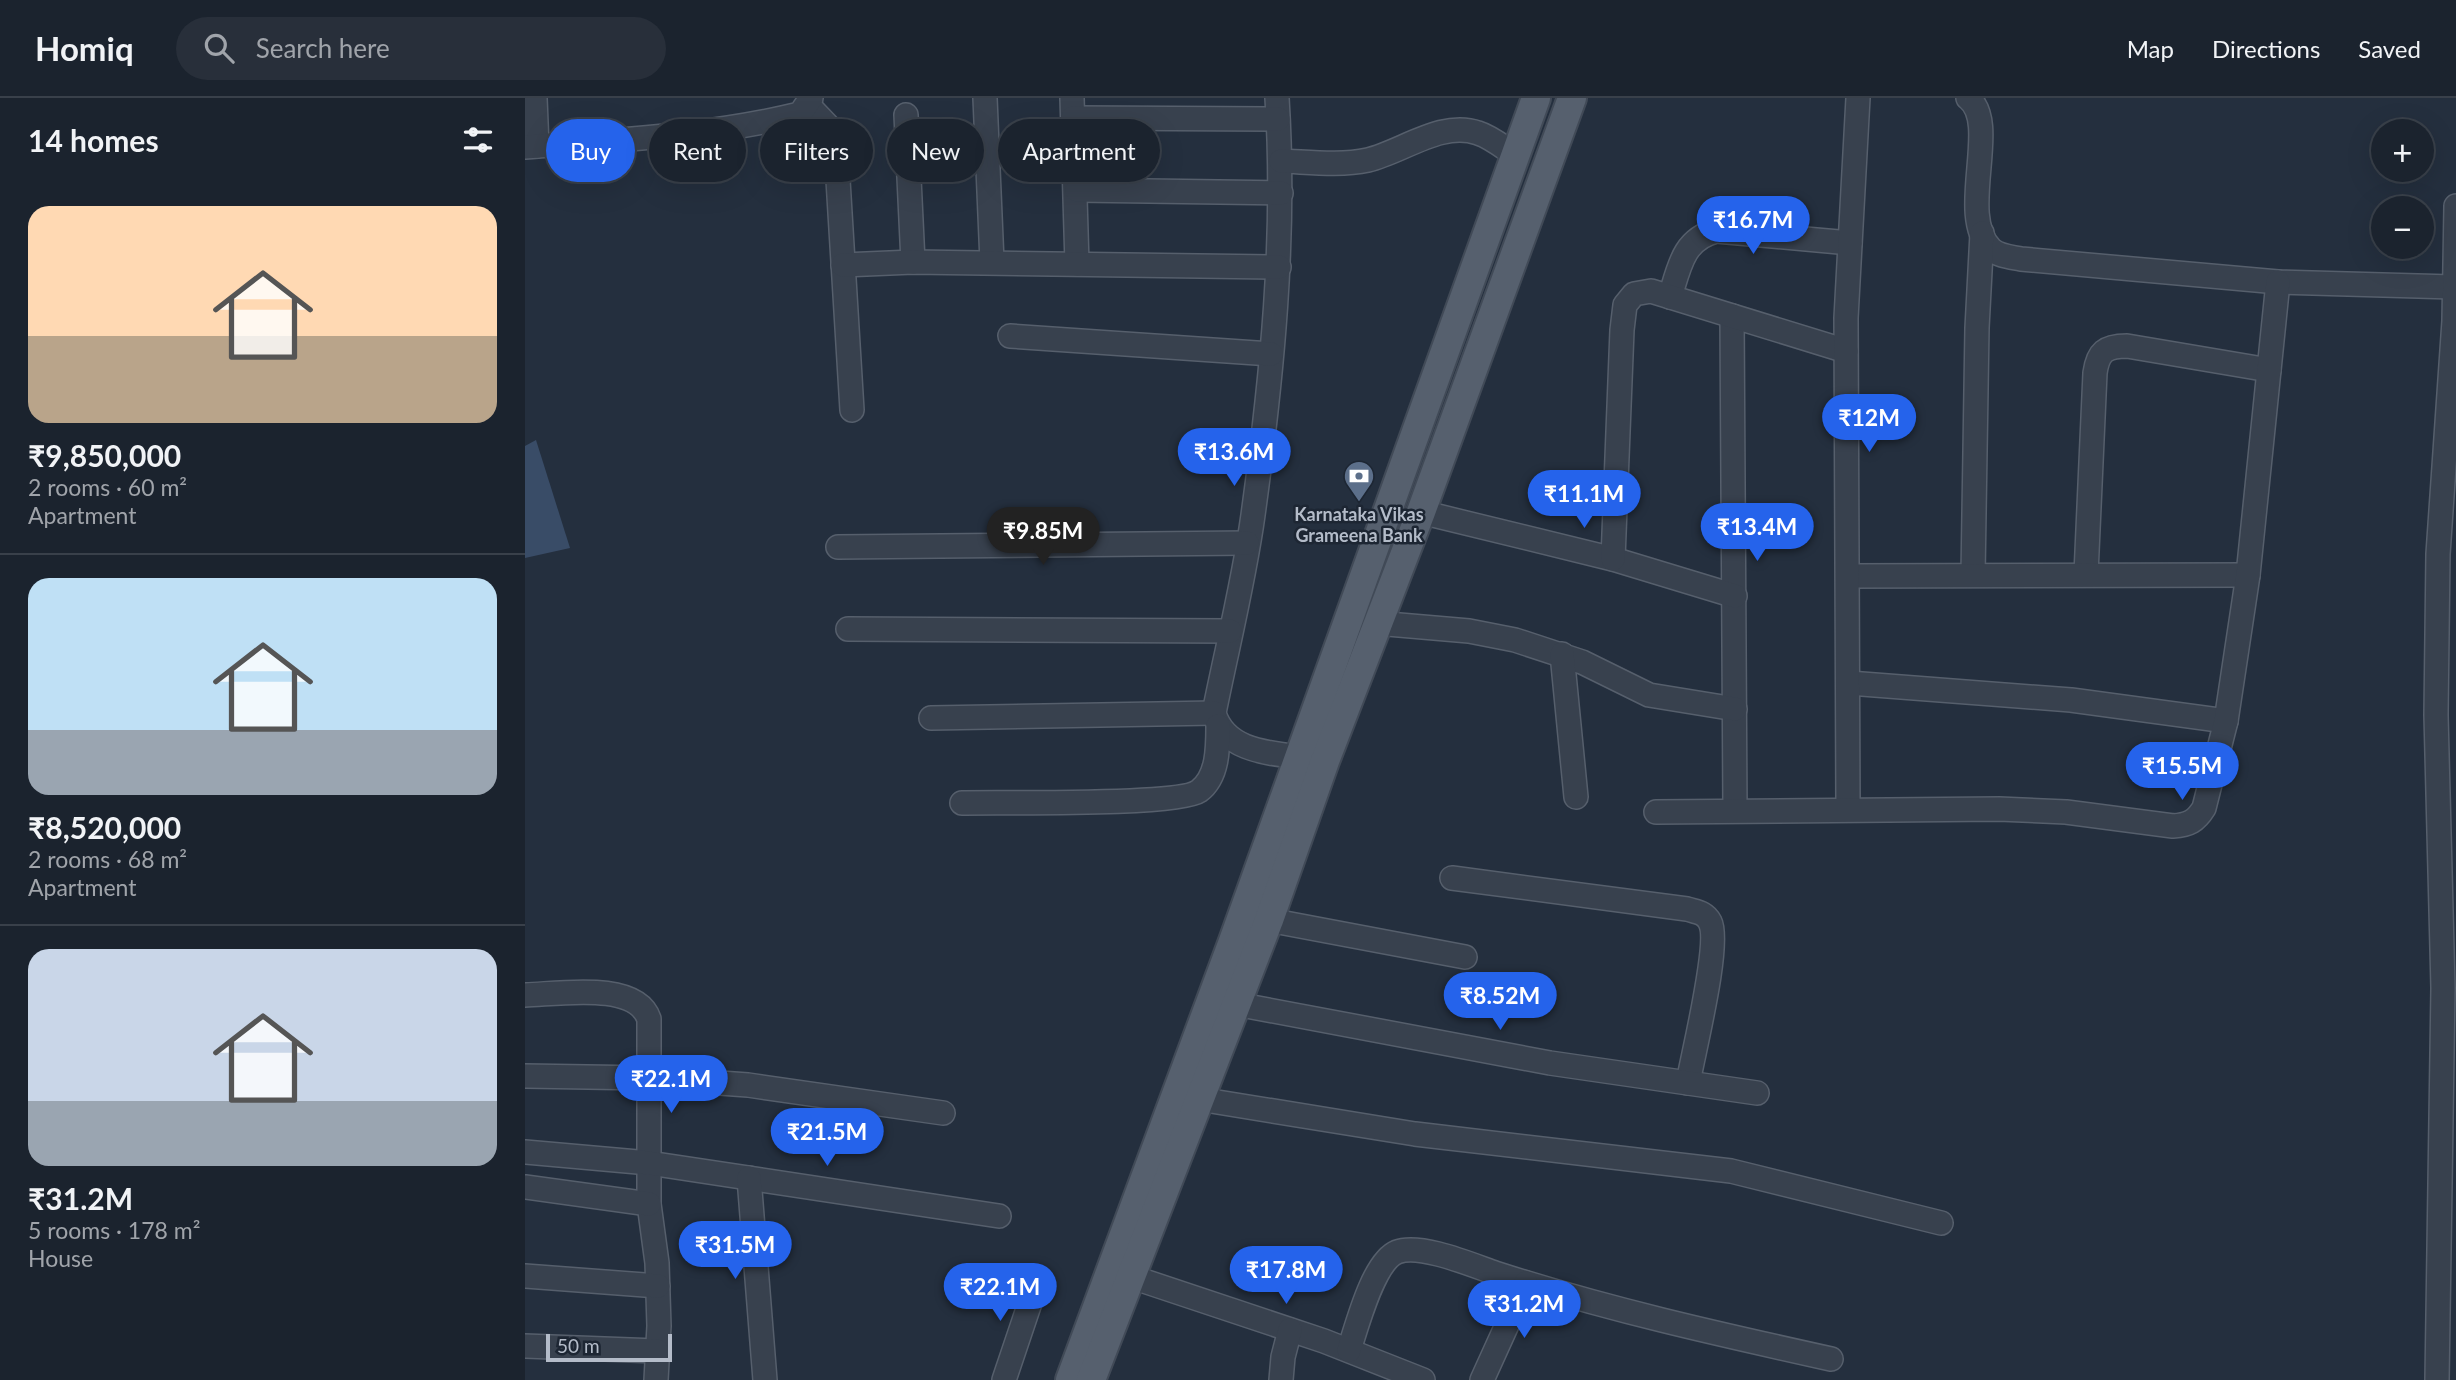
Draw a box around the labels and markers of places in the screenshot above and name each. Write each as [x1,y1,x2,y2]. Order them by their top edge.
pin: ₹16.7M [1696,197,1810,256]
pin: ₹12M [1828,394,1910,454]
pin: ₹13.6M [1177,428,1291,488]
bank icon: Karnataka Vikas Grameena Bank [1342,459,1376,503]
pin: ₹11.1M [1527,470,1641,530]
place label: Karnataka Vikas Grameena Bank [1294,503,1424,546]
pin: ₹13.4M [1700,504,1814,563]
pin: ₹9.85M [986,508,1100,567]
pin: ₹15.5M [2125,742,2239,802]
pin: ₹8.52M [1443,972,1557,1032]
pin: ₹22.1M [614,1056,728,1115]
pin: ₹21.5M [770,1108,884,1168]
pin: ₹31.5M [678,1222,792,1281]
pin: ₹17.8M [1229,1246,1343,1306]
pin: ₹22.1M [943,1264,1057,1323]
pin: ₹31.2M [1467,1280,1581,1340]

